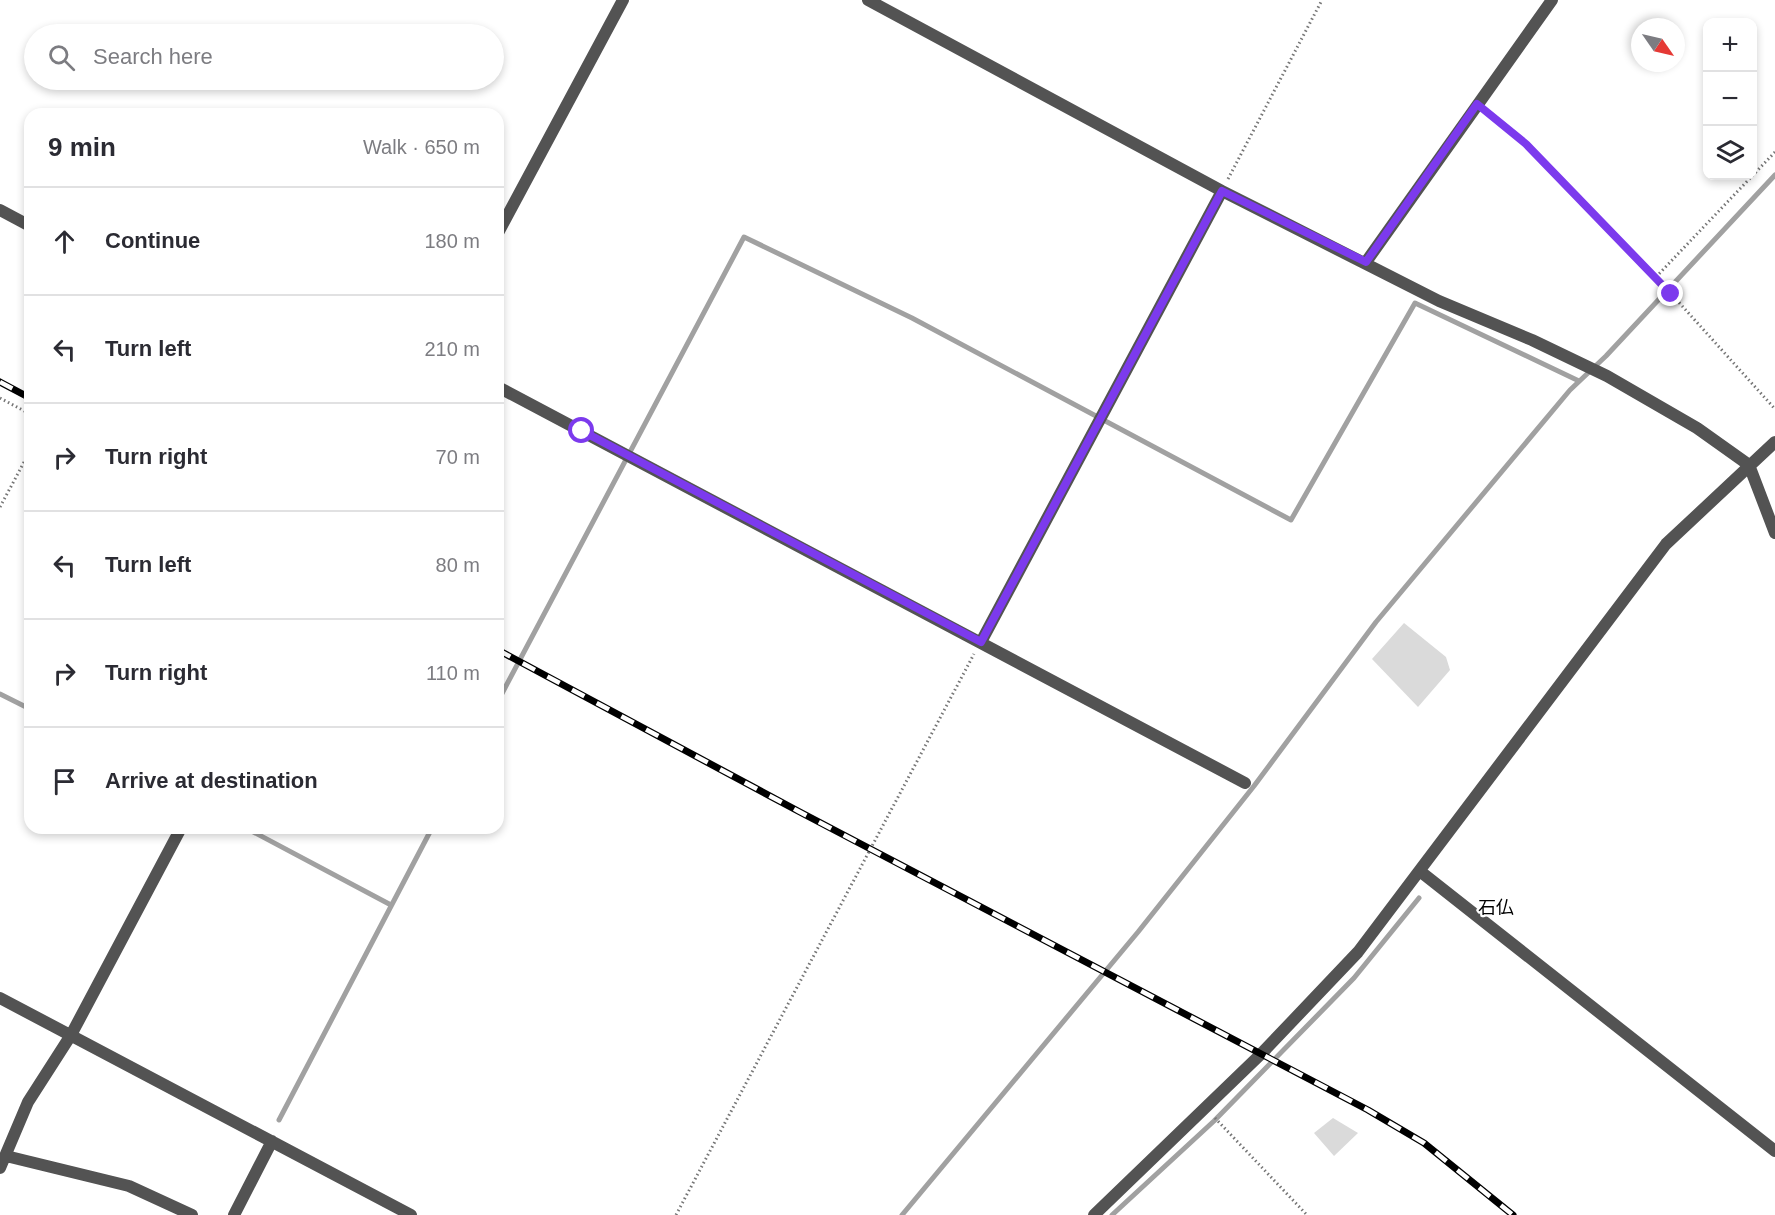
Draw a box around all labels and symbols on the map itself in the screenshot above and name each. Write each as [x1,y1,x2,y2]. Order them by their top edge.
north arrow [1631,18,1685,72]
route end [1657,280,1683,306]
route start [568,417,594,443]
district label: 石仏 [1478,898,1514,918]

